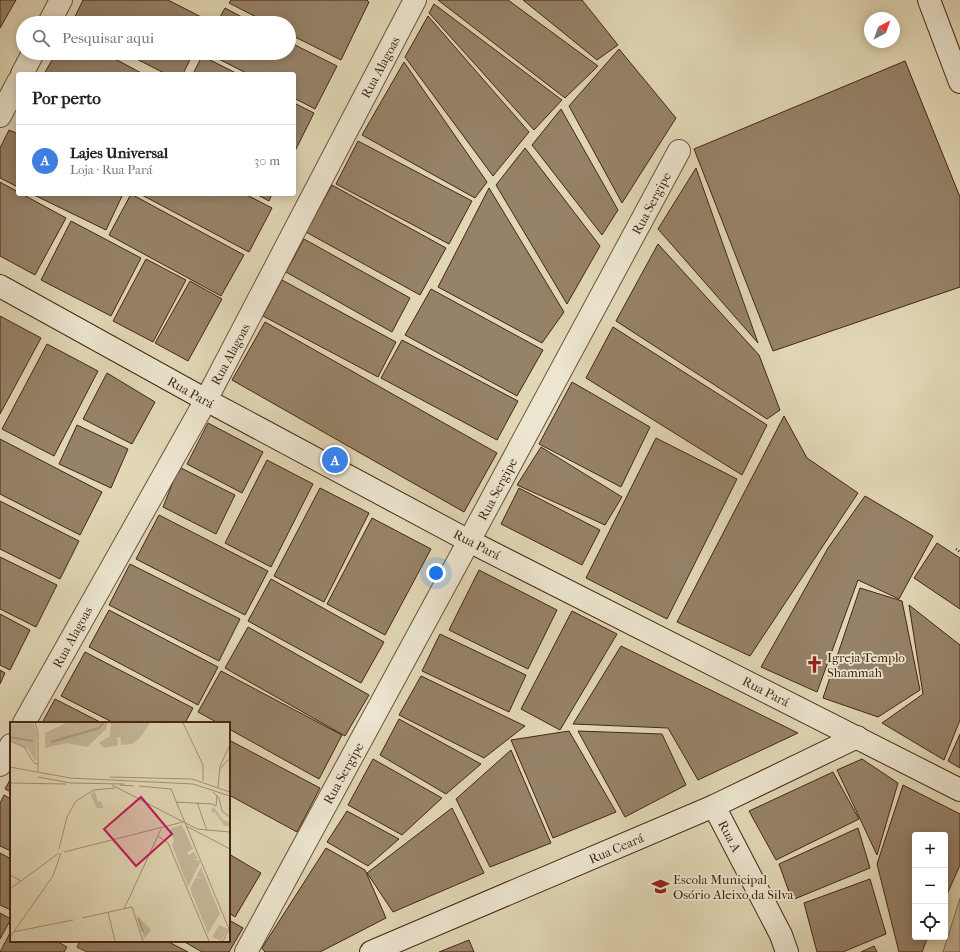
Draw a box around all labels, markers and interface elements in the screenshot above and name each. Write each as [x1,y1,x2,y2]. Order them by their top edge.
north arrow [864,12,900,48]
search box [16,16,296,60]
icon: search [30,27,52,49]
text: Pesquisar aqui [62,29,154,47]
street label: Rua Alagoas [358,34,403,101]
text: Por perto [32,88,101,108]
text: Lajes Universal [70,144,168,162]
text: A [41,153,49,168]
text: 30 m [254,153,280,168]
text: Loja · Rua Pará [70,162,153,177]
street label: Rua Sergipe [629,169,674,237]
street label: Rua Alagoas [208,321,253,388]
street label: Rua Pará [165,374,217,412]
pin: A [322,445,348,475]
street label: Rua Sergipe [475,455,520,523]
street label: Rua Pará [451,526,504,563]
your location [426,563,446,583]
street label: Rua Alagoas [49,604,96,670]
place label: Igreja Templo Shammah [827,650,905,680]
church icon: Igreja Templo Shammah [804,654,824,674]
street label: Rua Pará [740,673,793,710]
inset map [10,722,230,942]
street label: Rua Sergipe [320,739,367,807]
street label: Rua A [715,818,744,855]
street label: Rua Ceará [587,830,647,867]
map controls [912,832,948,940]
button: + [912,832,948,868]
button: − [912,868,948,904]
place label: Escola Municipal Osório Aleixo da Silva [673,872,795,902]
school or university icon: Escola Municipal Osório Aleixo da Silva [650,876,670,896]
button: locate [912,904,948,940]

